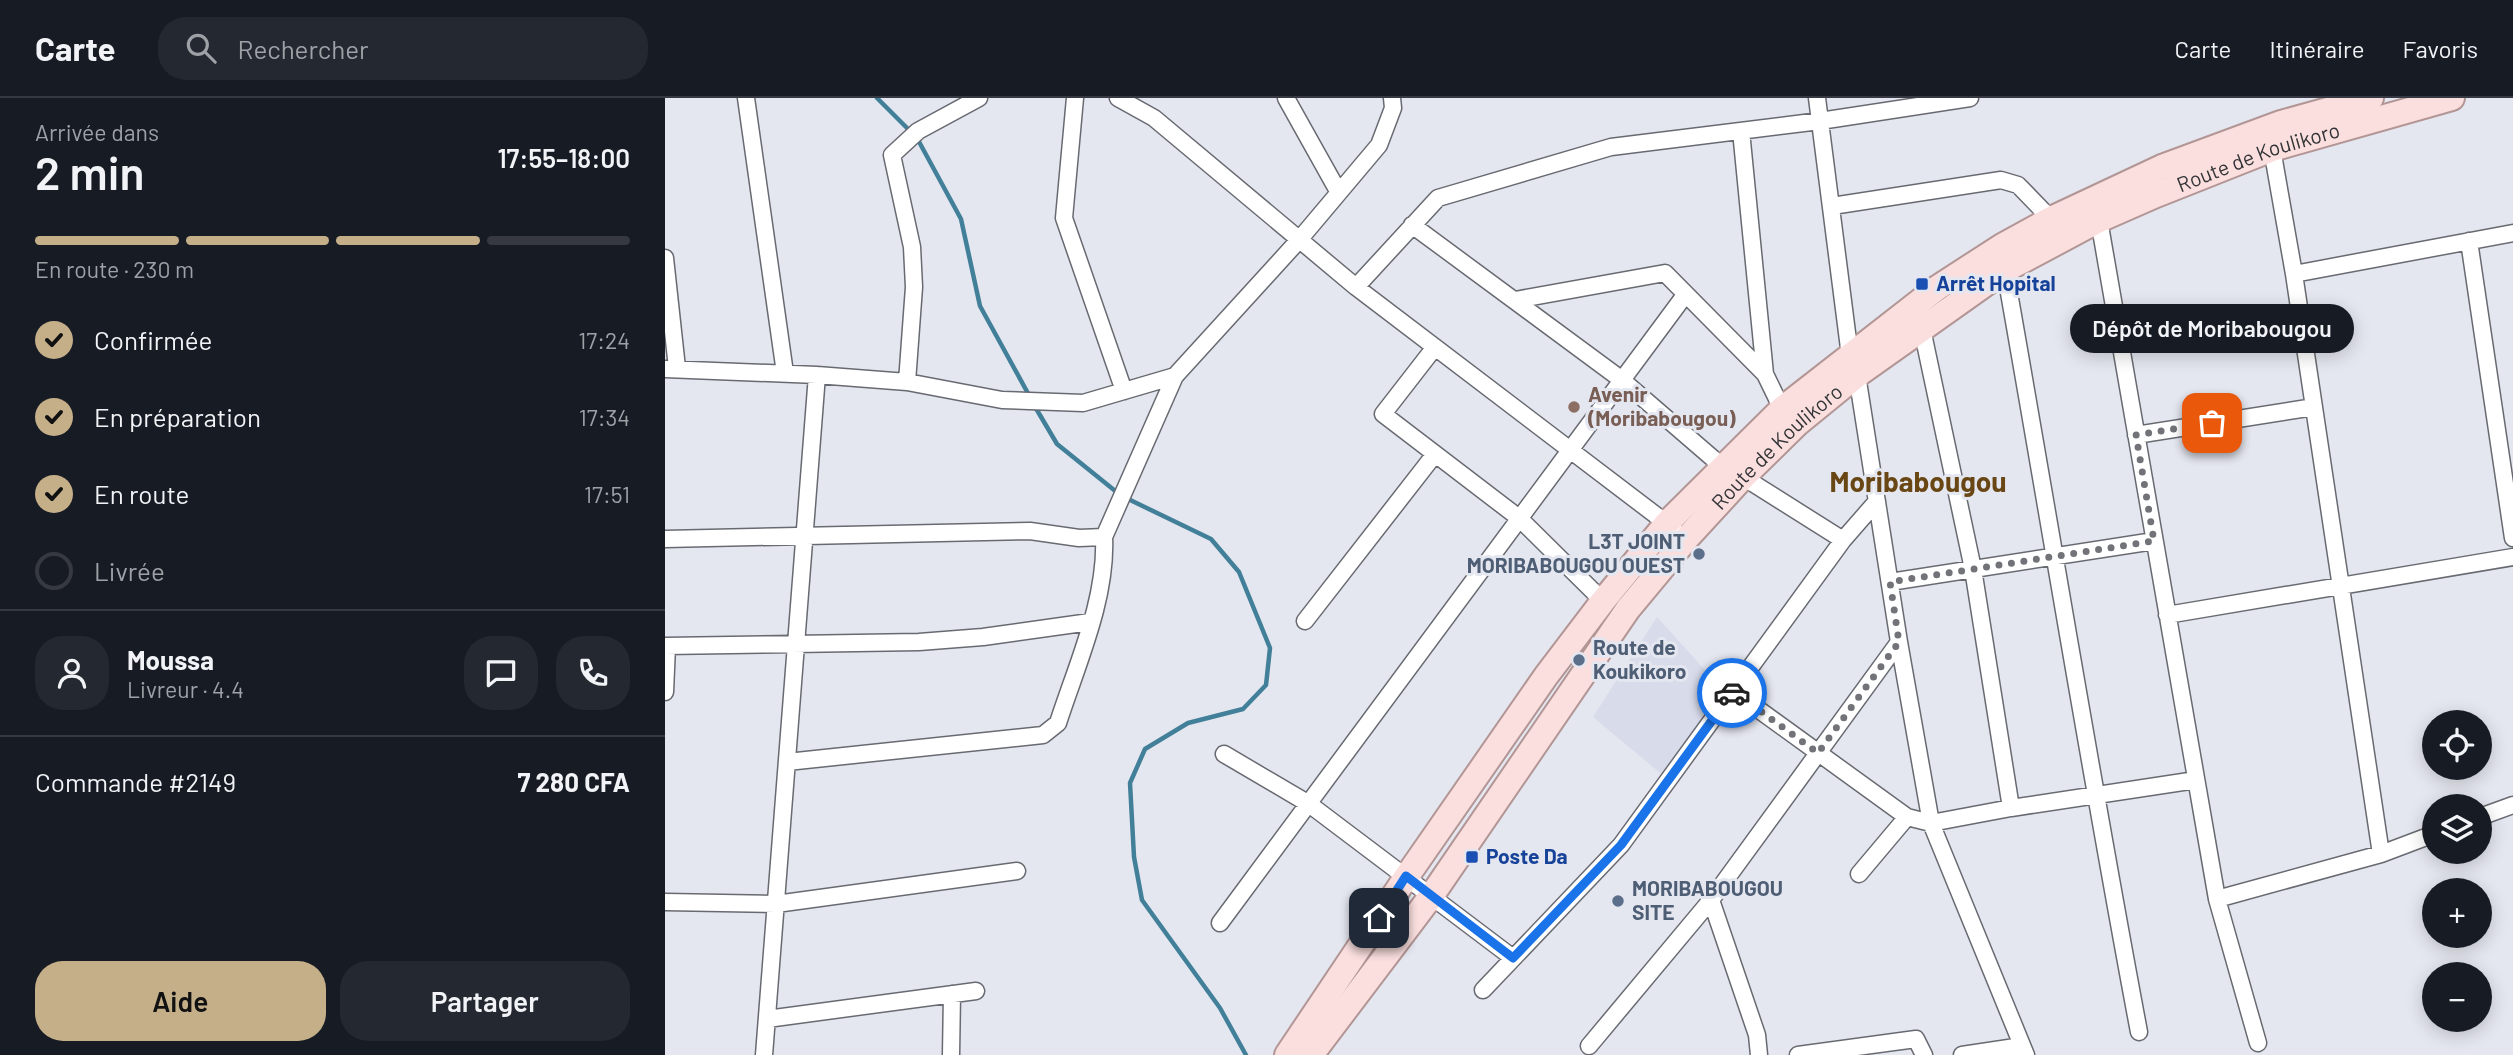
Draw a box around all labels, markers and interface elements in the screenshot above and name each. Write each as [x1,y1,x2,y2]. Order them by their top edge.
search box [158,17,648,80]
text: Carte [35,28,116,68]
icon: search [182,29,220,67]
text: Rechercher [238,33,368,64]
text: Carte [2175,34,2231,63]
text: Itinéraire [2269,34,2365,63]
text: Favoris [2403,34,2478,63]
street label: Route de Koulikoro [2173,116,2342,197]
text: Arrivée dans [35,118,159,146]
text: 17:55–18:00 [497,142,630,173]
text: 2 min [35,144,144,199]
text: En route · 230 m [35,255,194,283]
place label: Arrêt Hopital [1936,270,2056,295]
marker: Arrêt Hopital [1914,276,1930,292]
callout: Dépôt de Moribabougou [2070,304,2354,353]
text: Dépôt de Moribabougou [2092,314,2332,342]
icon: check [35,321,73,359]
text: Confirmée [94,324,212,355]
text: 17:24 [578,326,630,354]
street label: Route de Koulikoro [1706,378,1847,514]
place label: Avenir (Moribabougou) [1587,381,1736,430]
pin [2182,393,2242,453]
icon: check [35,398,73,436]
marker: Avenir (Moribabougou) [1566,399,1582,415]
text: En préparation [94,401,261,432]
text: 17:34 [579,403,630,431]
icon: bag [2193,404,2231,442]
district label: Moribabougou [1829,464,2007,498]
icon: check [35,475,73,513]
text: En route [94,478,189,509]
text: 17:51 [584,480,630,508]
place label: L3T JOINT MORIBABOUGOU OUEST [1467,528,1685,577]
marker: L3T JOINT MORIBABOUGOU OUEST [1691,546,1707,562]
text: Livrée [94,555,165,586]
place label: Route de Koukikoro [1593,634,1686,683]
button: person [35,636,109,710]
button: chat [464,636,538,710]
button: phone [556,636,630,710]
text: Moussa [127,644,214,675]
marker: Route de Koukikoro [1571,652,1587,668]
courier [1697,658,1767,728]
icon: car [1713,674,1751,712]
text: Livreur · 4.4 [127,675,244,703]
map controls [2422,710,2492,1032]
button: locate [2422,710,2492,780]
text: Commande #2149 [35,766,236,797]
text: 7 280 CFA [517,766,630,797]
button: layers [2422,794,2492,864]
place label: Poste Da [1486,843,1568,868]
marker: Poste Da [1464,849,1480,865]
place label: MORIBABOUGOU SITE [1632,875,1783,924]
button: + [2422,878,2492,948]
pin [1349,888,1409,948]
marker: MORIBABOUGOU SITE [1610,893,1626,909]
icon: home [1360,899,1398,937]
button: Aide [35,961,326,1041]
button: Partager [340,961,630,1041]
button: − [2422,962,2492,1032]

